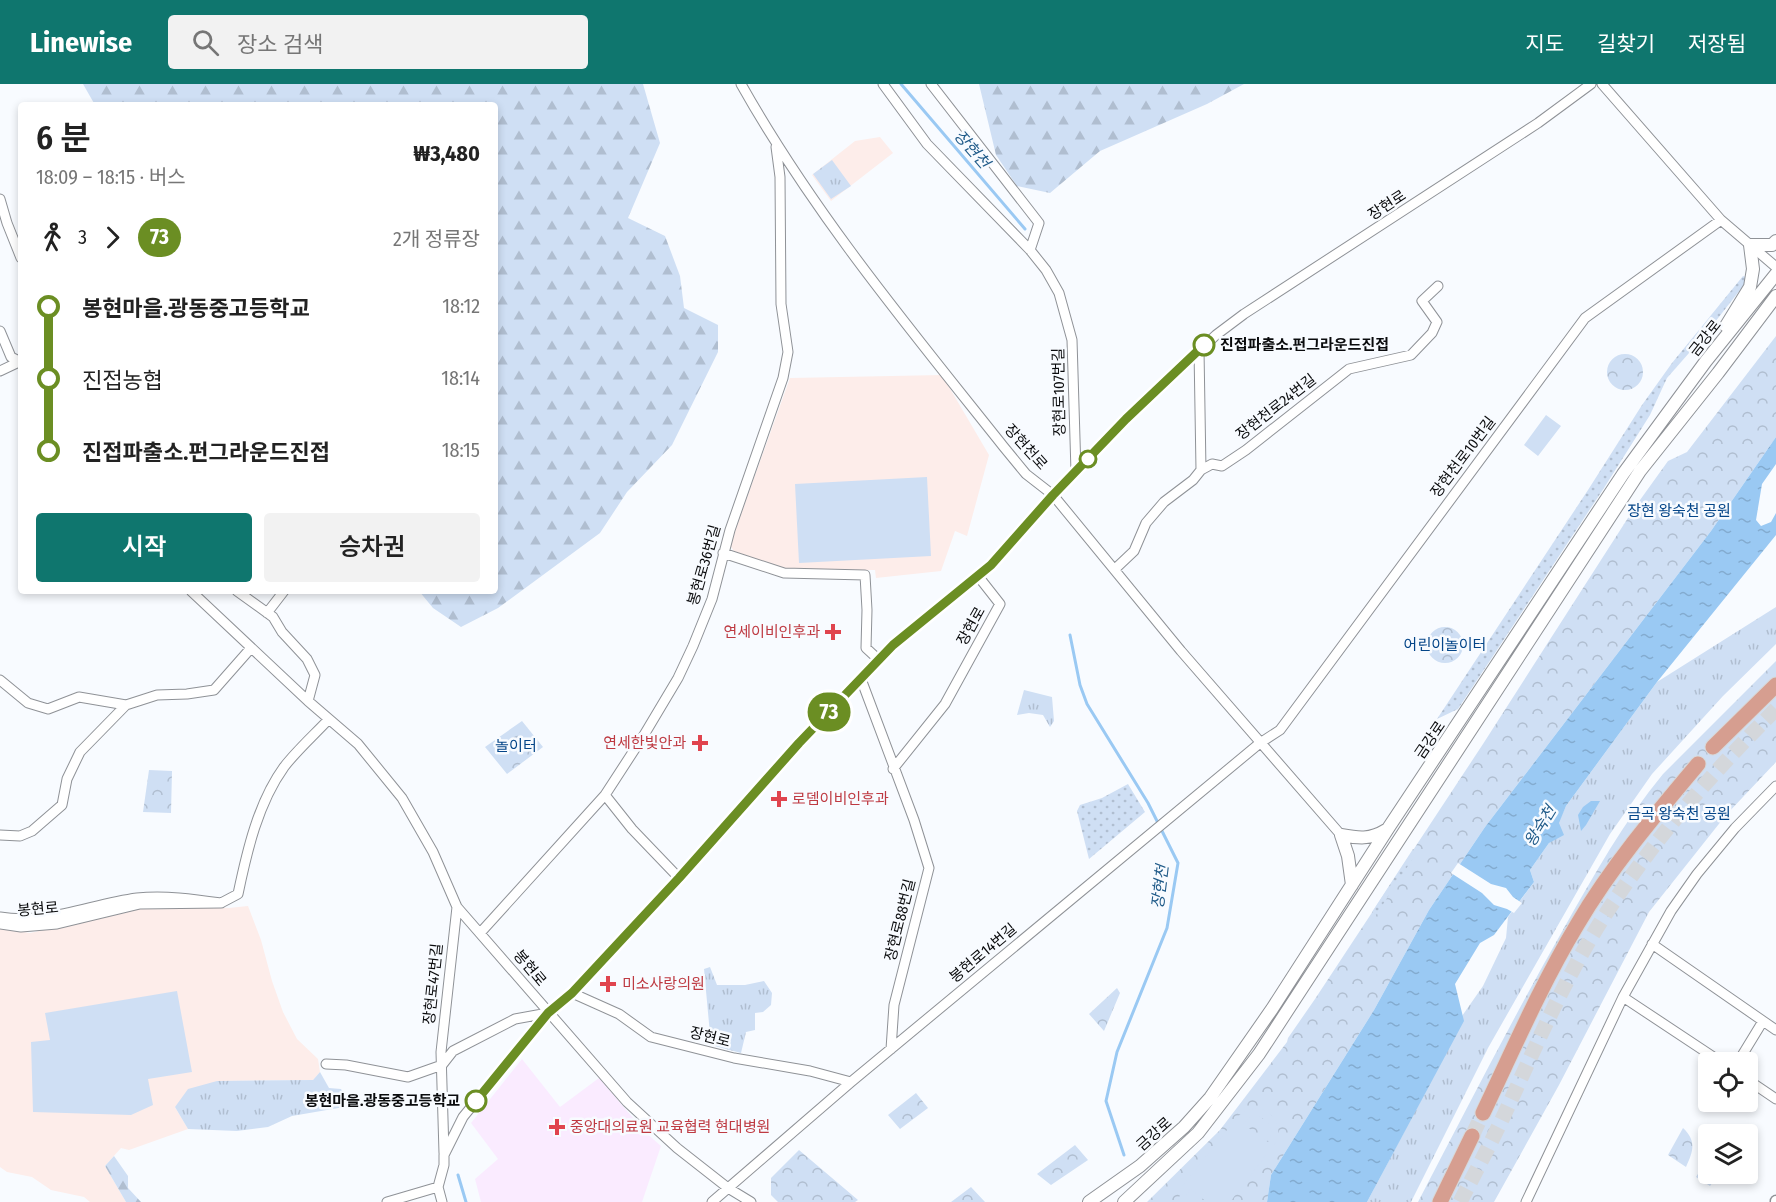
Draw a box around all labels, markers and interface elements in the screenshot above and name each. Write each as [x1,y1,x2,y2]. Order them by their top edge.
search box [168,15,588,69]
text: Linewise [30,26,132,59]
icon: search [189,26,222,59]
text: 장소 검색 [237,31,323,58]
text: 지도 [1525,31,1564,57]
text: 길찾기 [1597,31,1655,57]
text: 저장됨 [1688,31,1746,57]
text: 6 분 [36,118,90,158]
water label: 장현천 [950,126,995,174]
text: ₩3,480 [413,140,480,167]
text: 18:09 – 18:15 · 버스 [36,165,186,189]
street label: 장현로 [1365,186,1409,224]
icon: walk [36,221,69,254]
icon: forward [96,221,129,254]
text: 73 [150,224,169,250]
text: 3 [78,225,87,249]
text: 2개 정류장 [393,227,480,251]
text: 18:12 [442,294,480,318]
text: 봉현마을.광동중고등학교 [82,295,310,322]
street label: 금강로 [1685,316,1725,360]
marker: 진접파출소.펀그라운드진접 [1193,334,1215,356]
place label: 진접파출소.펀그라운드진접 [1220,336,1389,354]
street label: 장현로107번길 [1049,348,1069,436]
text: 18:14 [441,366,480,390]
text: 진접농협 [82,367,163,394]
street label: 장현천로24번길 [1232,370,1320,444]
street label: 장현천로10번길 [1427,413,1499,501]
street label: 장현천로 [1001,420,1051,474]
text: 18:15 [442,438,480,462]
text: 진접파출소.펀그라운드진접 [82,439,330,466]
unlabelled marker [1079,450,1097,468]
park label: 장현 왕숙천 공원 [1627,502,1731,520]
button: 시작 [36,513,252,582]
button: 승차권 [264,513,480,582]
street label: 봉현로36번길 [684,523,724,607]
street label: 장현로 [953,604,989,648]
place label: 연세이비인후과 [723,623,820,641]
marker: 연세이비인후과 [824,623,842,641]
park label: 어린이놀이터 [1404,636,1486,654]
line badge: 73 [802,692,856,732]
text: 73 [820,699,838,725]
street label: 금강로 [1411,718,1449,762]
place label: 연세한빛안과 [603,734,686,752]
marker: 연세한빛안과 [691,734,709,752]
park label: 놀이터 [495,737,537,755]
marker: 로뎀이비인후과 [770,790,788,808]
place label: 로뎀이비인후과 [792,790,889,808]
water label: 왕숙천 [1520,800,1561,850]
park label: 금곡 왕숙천 공원 [1627,805,1731,823]
water label: 장현천 [1148,862,1172,910]
street label: 장현로88번길 [881,877,919,963]
street label: 봉현로 [17,898,59,920]
street label: 봉현로14번길 [946,920,1020,986]
street label: 장현로47번길 [420,942,446,1026]
street label: 봉현로 [510,946,550,990]
marker: 미소사랑의원 [599,975,617,993]
place label: 미소사랑의원 [622,975,705,993]
street label: 장현로 [688,1023,732,1051]
map controls [1698,1052,1758,1184]
button: locate [1698,1052,1758,1112]
marker: 봉현마을.광동중고등학교 [465,1090,487,1112]
place label: 봉현마을.광동중고등학교 [305,1092,460,1110]
street label: 금강로 [1133,1113,1175,1155]
marker: 중앙대의료원 교육협력 현대병원 [548,1118,566,1136]
place label: 중앙대의료원 교육협력 현대병원 [570,1118,770,1136]
button: layers [1698,1124,1758,1184]

